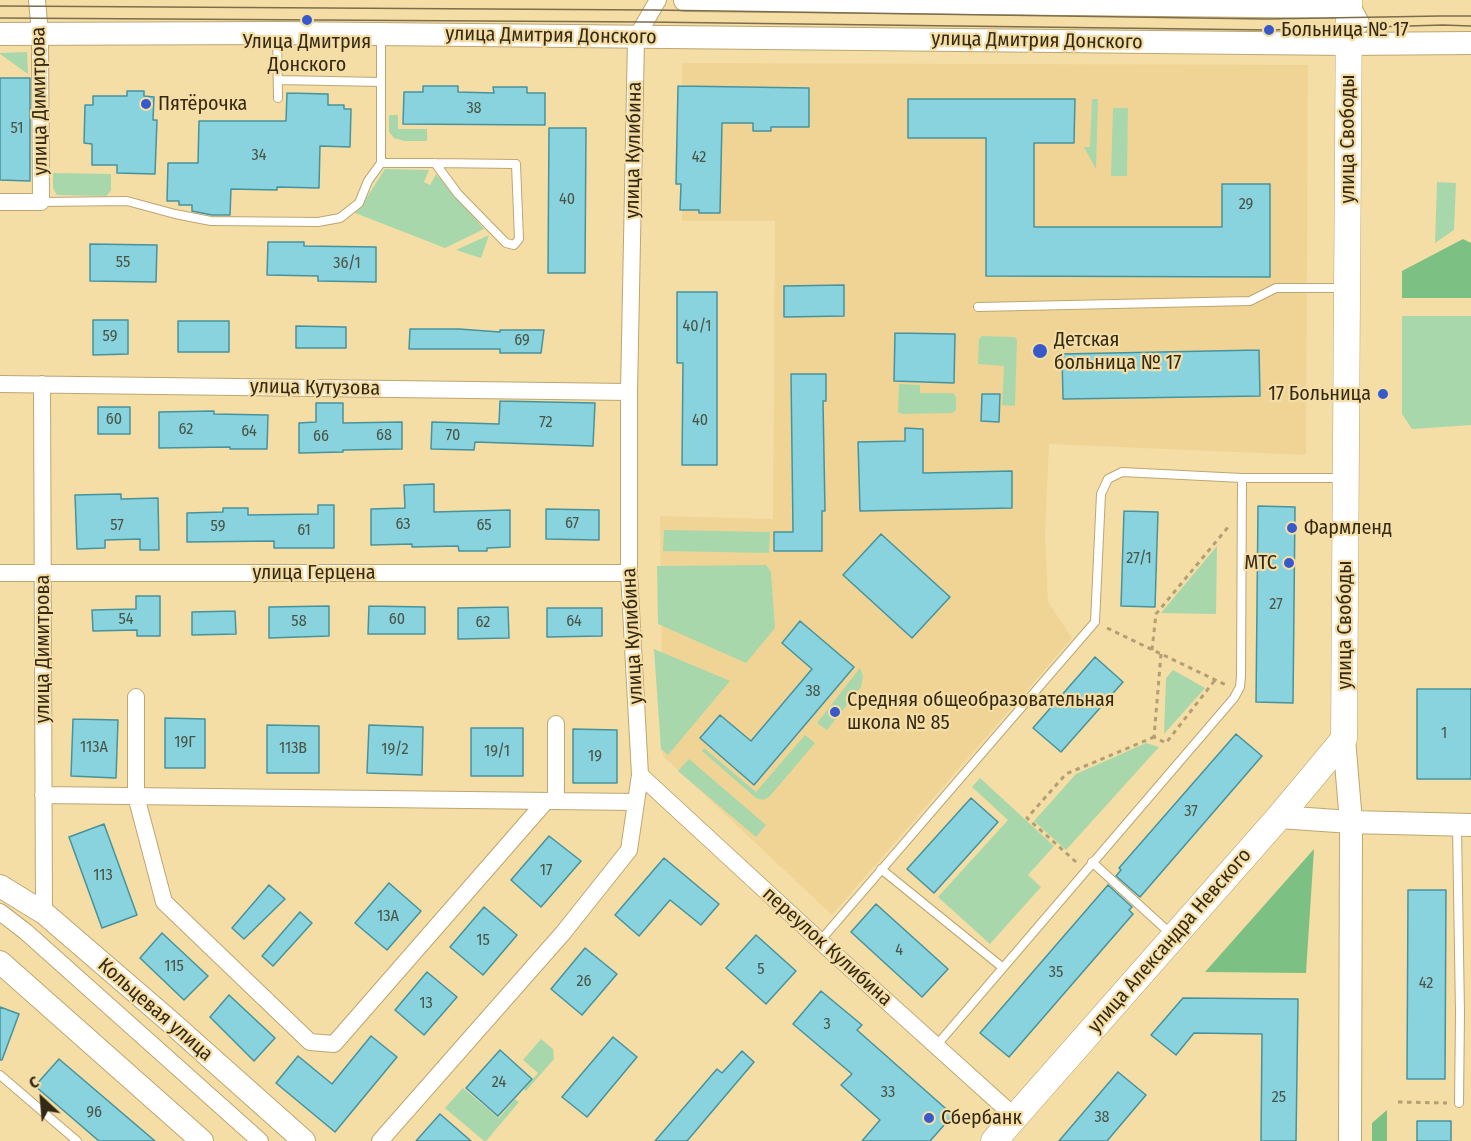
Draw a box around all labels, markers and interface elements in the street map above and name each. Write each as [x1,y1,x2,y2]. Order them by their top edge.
marker: Улица Дмитрия Донского [300,13,314,27]
place label: Больница № 17 [1281,18,1409,42]
street label: улица Дмитрия Донского [445,22,657,50]
marker: Больница № 17 [1262,23,1276,37]
street label: улица Димитрова [27,27,53,175]
street label: улица Дмитрия Донского [931,27,1143,55]
place label: Улица Дмитрия Донского [243,30,371,77]
street label: улица Свободы [1336,74,1360,204]
street label: улица Кулибина [621,82,647,218]
place label: Пятёрочка [158,92,247,116]
marker: Пятёрочка [139,97,153,111]
house number: 38 [466,99,482,119]
house number: 51 [11,119,23,139]
house number: 34 [252,146,266,166]
house number: 42 [692,148,706,168]
house number: 40 [559,190,575,210]
house number: 29 [1239,195,1253,215]
house number: 55 [116,253,130,273]
house number: 36/1 [333,254,361,274]
house number: 40/1 [683,317,711,337]
house number: 59 [103,327,117,347]
place label: Детская больница № 17 [1054,328,1181,375]
house number: 69 [514,331,530,351]
marker: Детская больница № 17 [1031,342,1049,360]
street label: улица Кутузова [250,375,380,401]
place label: 17 Больница [1268,382,1371,406]
marker: 17 Больница [1376,387,1390,401]
house number: 60 [106,410,122,430]
house number: 40 [692,411,708,431]
house number: 72 [539,413,553,433]
house number: 62 [179,420,193,440]
house number: 64 [241,422,257,442]
house number: 68 [376,426,392,446]
house number: 70 [446,426,460,446]
house number: 66 [313,427,329,447]
house number: 67 [565,514,579,534]
house number: 63 [395,515,411,535]
house number: 57 [110,516,124,536]
house number: 65 [476,516,492,536]
place label: Фармленд [1304,516,1392,540]
house number: 59 [211,517,225,537]
house number: 61 [297,521,311,541]
marker: Фармленд [1285,521,1299,535]
house number: 27/1 [1126,549,1152,569]
place label: МТС [1244,551,1277,575]
marker: МТС [1282,556,1296,570]
street label: улица Свободы [1333,560,1357,690]
street label: улица Герцена [252,561,376,585]
street label: улица Кулибина [617,567,649,705]
street label: улица Димитрова [31,575,55,723]
house number: 27 [1269,595,1283,615]
house number: 54 [118,610,134,630]
house number: 60 [389,610,405,630]
house number: 58 [291,612,307,632]
house number: 64 [566,612,582,632]
house number: 62 [476,613,490,633]
house number: 38 [805,682,821,702]
place label: Средняя общеобразовательная школа № 85 [847,688,1115,735]
marker: Средняя общеобразовательная школа № 85 [828,705,842,719]
house number: 1 [1441,724,1447,744]
house number: 19Г [174,733,196,753]
house number: 113А [80,738,108,758]
house number: 113В [279,739,307,759]
house number: 19/2 [381,740,409,760]
house number: 19/1 [484,742,510,762]
house number: 19 [588,747,602,767]
house number: 37 [1184,802,1198,822]
street label: улица Александра Невского [1083,844,1257,1038]
house number: 17 [540,861,552,881]
house number: 113 [93,866,113,886]
street label: переулок Кулибина [757,882,897,1012]
house number: 13А [377,907,399,927]
house number: 15 [476,931,490,951]
house number: 4 [895,941,903,961]
street label: Кольцевая улица [92,953,218,1067]
house number: 115 [164,957,184,977]
house number: 5 [757,960,765,980]
house number: 35 [1049,963,1063,983]
house number: 26 [577,972,591,992]
house number: 42 [1419,974,1433,994]
house number: 13 [419,994,433,1014]
house number: 3 [823,1015,831,1035]
north arrow [12,1069,72,1129]
text: С [26,1072,42,1093]
house number: 24 [492,1073,506,1093]
house number: 33 [881,1083,895,1103]
house number: 25 [1272,1088,1286,1108]
house number: 96 [86,1103,102,1123]
place label: Сбербанк [941,1106,1022,1130]
house number: 38 [1094,1108,1110,1128]
marker: Сбербанк [922,1111,936,1125]

